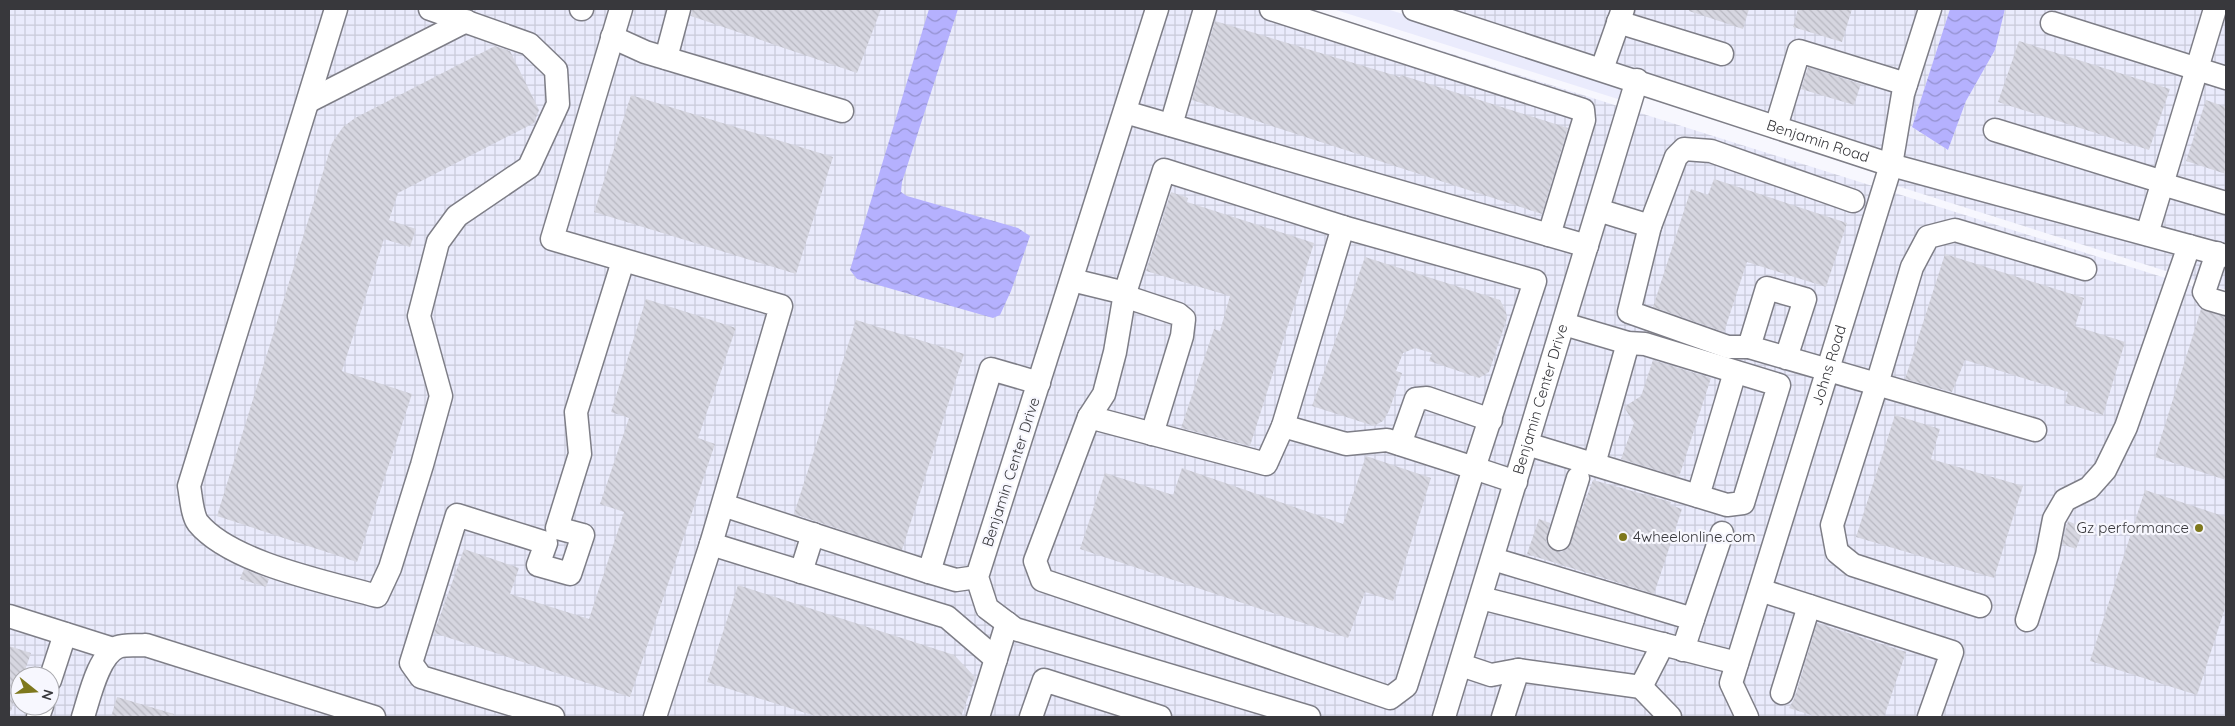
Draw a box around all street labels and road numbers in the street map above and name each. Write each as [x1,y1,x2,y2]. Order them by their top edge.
street label: Benjamin Road [1764,115,1872,166]
street label: Benjamin Center Drive [1508,322,1572,477]
street label: Johns Road [1807,323,1850,408]
street label: Benjamin Center Drive [977,395,1044,549]

